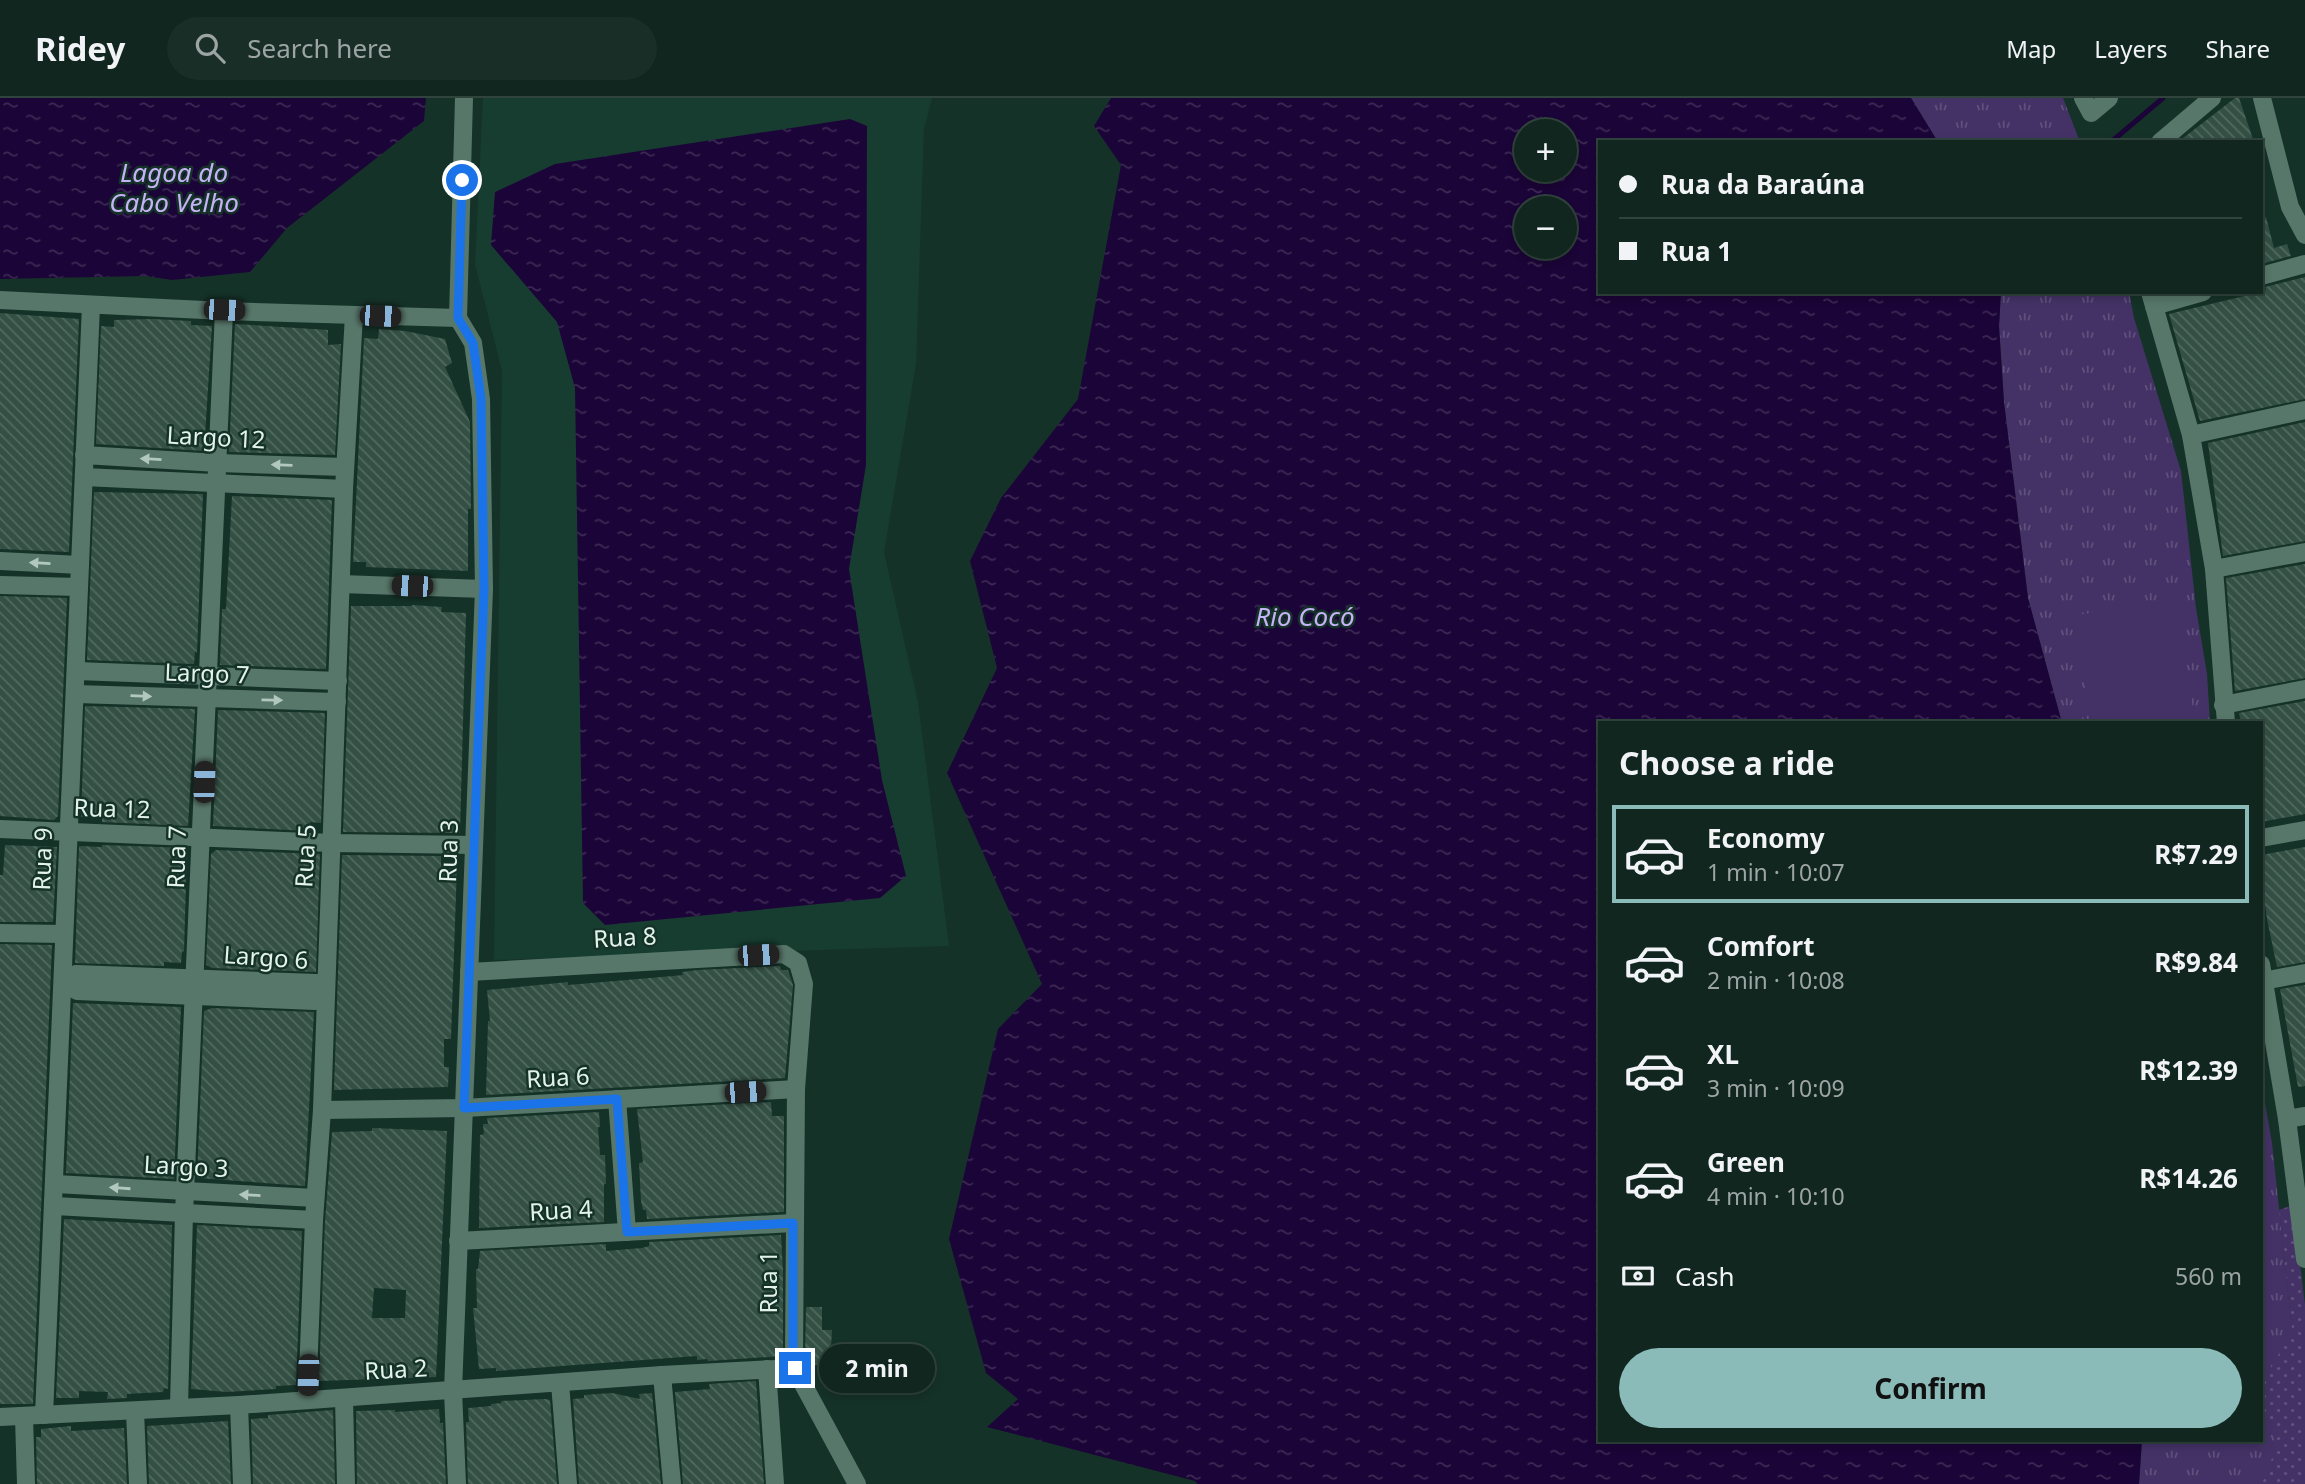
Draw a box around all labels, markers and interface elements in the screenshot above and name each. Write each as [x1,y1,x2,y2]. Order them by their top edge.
search box [167,17,657,80]
text: Ridey [35,26,125,71]
icon: search [191,29,229,67]
text: Search here [247,30,392,66]
text: Map [2006,32,2056,65]
text: Layers [2094,32,2168,65]
text: Share [2206,32,2270,65]
map controls [1514,119,1577,259]
button: + [1514,119,1577,182]
water label: Lagoa do Cabo Velho [109,154,239,220]
route start [446,164,478,196]
text: Rua da Baraúna [1661,166,1865,202]
button: − [1514,196,1577,259]
text: Rua 1 [1661,233,1732,269]
car [203,299,246,321]
car [359,305,402,327]
street label: Largo 12 [166,417,266,456]
one-way arrow [140,454,162,465]
one-way arrow [270,460,292,471]
one-way arrow [29,557,51,568]
car [391,575,434,597]
water label: Rio Cocó [1255,598,1355,634]
street label: Largo 7 [164,655,250,690]
one-way arrow [131,691,153,702]
one-way arrow [261,695,283,706]
text: Choose a ride [1619,741,1835,784]
car [193,761,216,803]
street label: Rua 12 [73,790,151,825]
street label: Rua 3 [430,819,465,883]
text: Economy [1707,820,1825,856]
street label: Rua 5 [286,823,323,888]
icon: car [1623,823,1686,886]
street label: Rua 7 [158,825,193,889]
street label: Rua 9 [24,827,59,891]
text: R$7.29 [2154,836,2238,872]
text: 1 min · 10:07 [1707,856,1845,888]
street label: Rua 8 [592,918,657,955]
text: Comfort [1707,928,1815,964]
icon: car [1623,931,1686,994]
street label: Largo 6 [223,937,310,976]
car [737,943,780,967]
text: R$9.84 [2154,944,2238,980]
text: 2 min · 10:08 [1707,964,1845,996]
text: XL [1707,1036,1739,1072]
icon: car [1623,1039,1686,1102]
text: R$12.39 [2139,1052,2238,1088]
street label: Rua 6 [525,1058,590,1095]
text: 3 min · 10:09 [1707,1072,1845,1104]
car [724,1080,767,1104]
text: Green [1707,1144,1785,1180]
street label: Largo 3 [143,1147,229,1184]
icon: car [1623,1147,1686,1210]
text: R$14.26 [2139,1160,2238,1196]
text: 4 min · 10:10 [1707,1180,1845,1212]
one-way arrow [109,1183,131,1194]
one-way arrow [239,1190,261,1201]
street label: Rua 4 [528,1191,594,1228]
street label: Rua 1 [751,1250,784,1314]
icon: cash [1619,1257,1657,1295]
text: Cash [1675,1258,1735,1294]
text: 560 m [2175,1260,2242,1292]
callout: 2 min [820,1344,935,1392]
button: Confirm [1619,1348,2242,1428]
street label: Rua 2 [363,1350,428,1387]
route end [779,1352,811,1384]
text: 2 min [845,1352,909,1384]
car [297,1354,320,1396]

